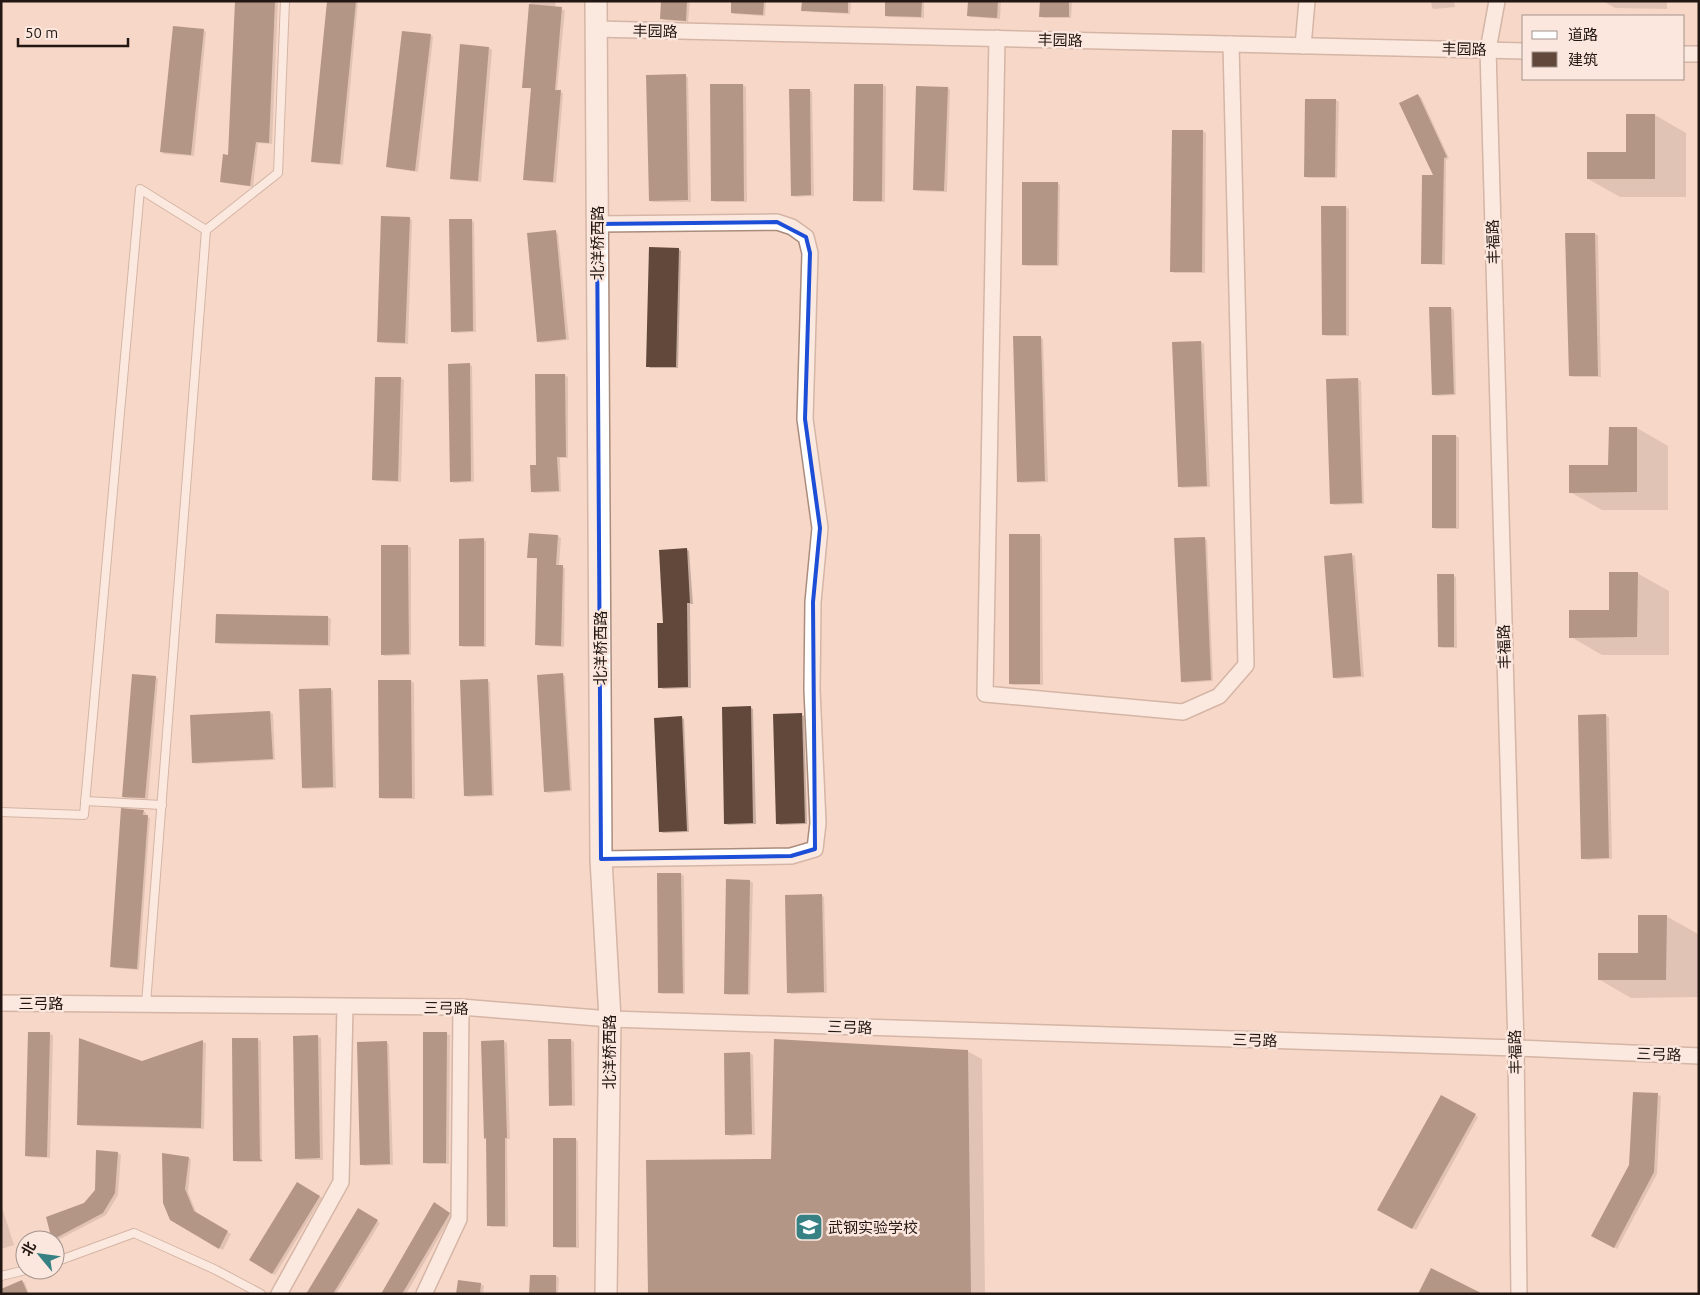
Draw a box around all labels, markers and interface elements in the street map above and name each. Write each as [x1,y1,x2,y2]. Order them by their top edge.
scale bar [18,15,128,47]
legend [1522,15,1685,80]
street label: 丰园路 [632,22,678,40]
text: 50 m [25,24,58,41]
text: 道路 [1568,26,1598,43]
street label: 丰园路 [1037,31,1083,49]
street label: 丰园路 [1441,40,1487,58]
text: 建筑 [1568,51,1598,68]
street label: 北洋桥西路 [589,205,606,281]
street label: 丰福路 [1484,219,1502,265]
street label: 北洋桥西路 [592,610,609,686]
street label: 丰福路 [1495,624,1513,670]
street label: 三弓路 [18,995,64,1012]
street label: 三弓路 [423,999,469,1017]
street label: 北洋桥西路 [601,1014,618,1090]
street label: 三弓路 [827,1018,873,1036]
street label: 丰福路 [1506,1029,1524,1075]
street label: 三弓路 [1232,1031,1278,1049]
street label: 三弓路 [1636,1045,1682,1063]
school or university icon: 武钢实验学校 [794,1212,824,1242]
place label: 武钢实验学校 [828,1219,918,1236]
north arrow [15,1230,65,1280]
text: 北 [18,1239,39,1259]

